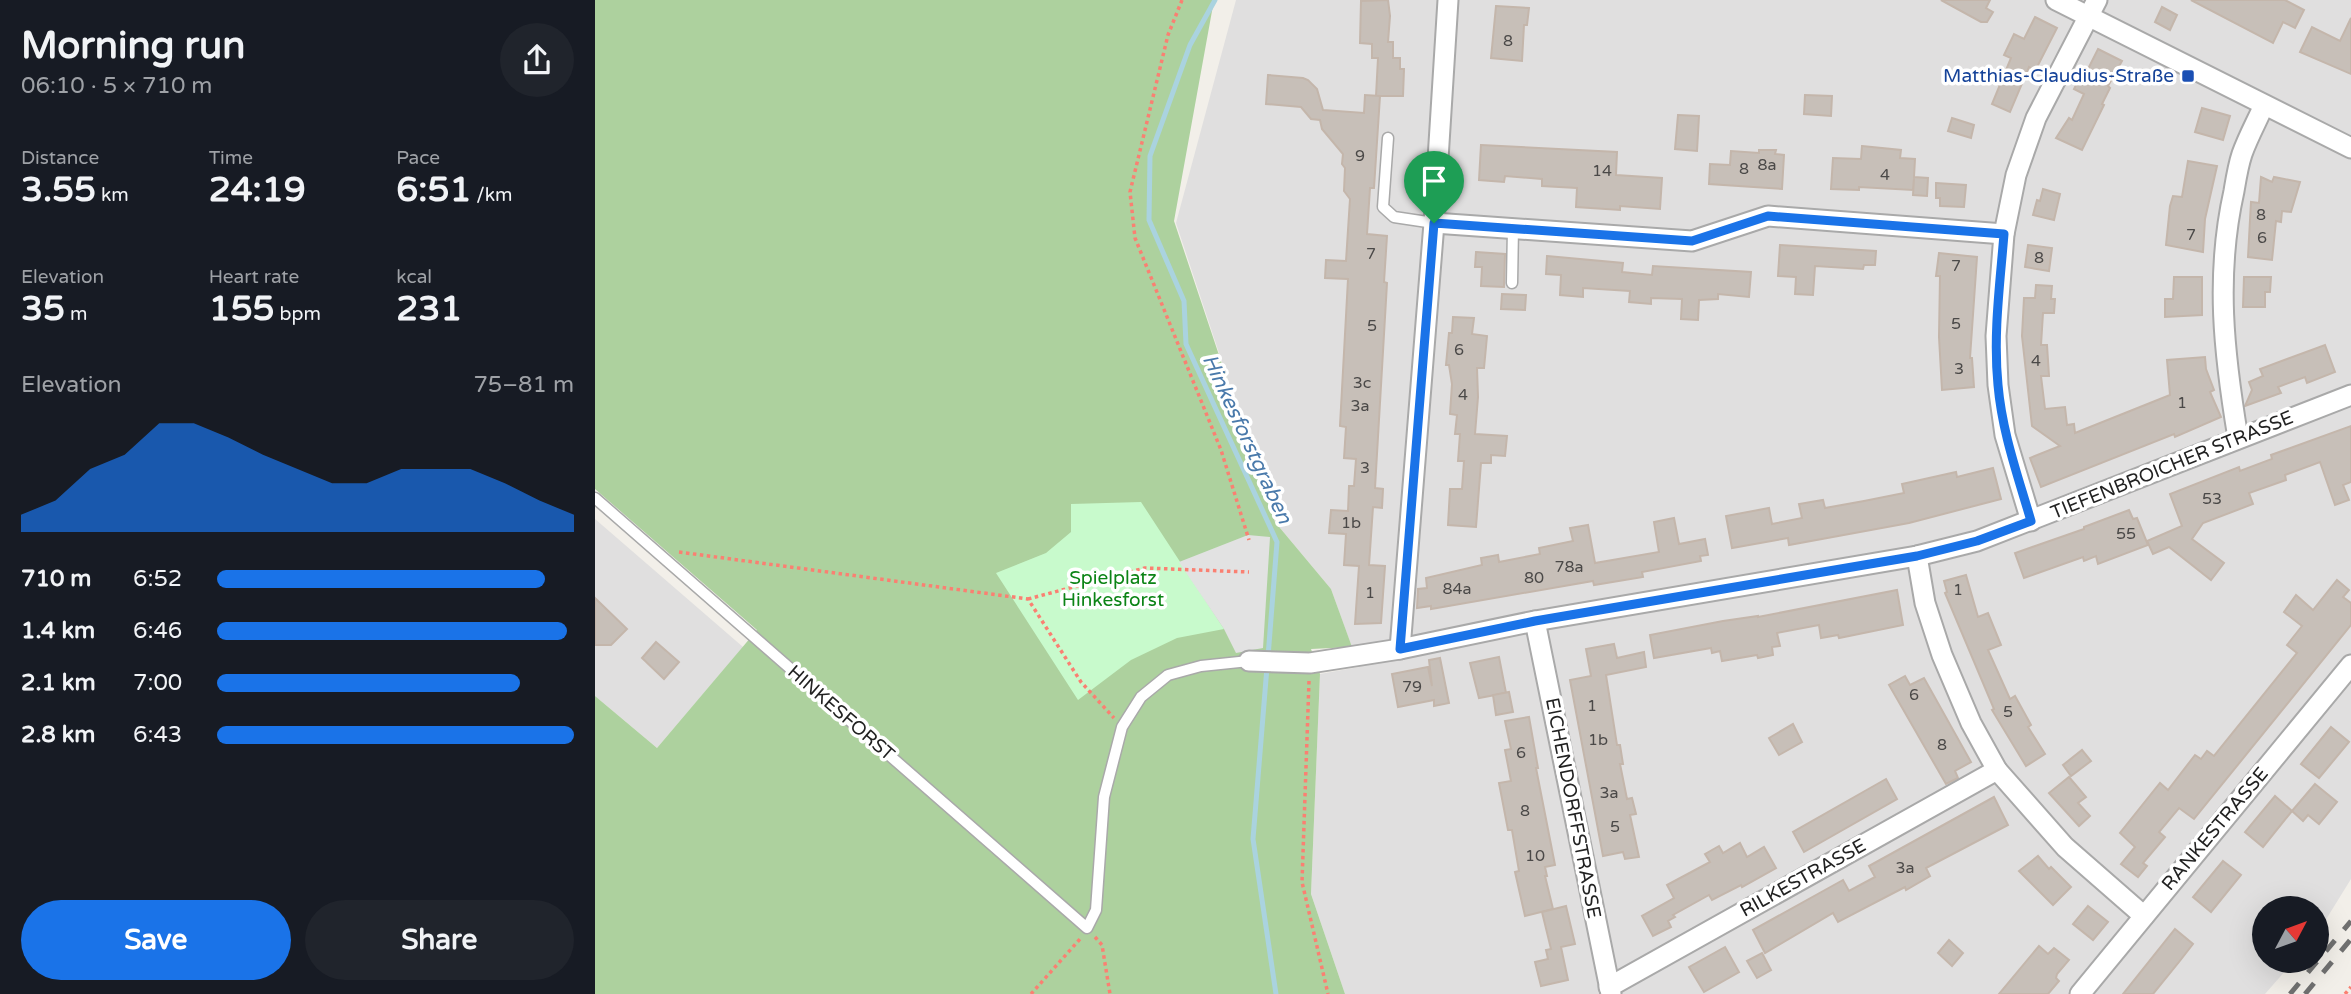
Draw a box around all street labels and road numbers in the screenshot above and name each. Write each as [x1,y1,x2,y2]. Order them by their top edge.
street label: TIEFENBROICHER STRASSE [2048,406,2296,524]
street label: HINKESFORST [783,661,899,766]
street label: EICHENDORFFSTRASSE [1541,696,1605,920]
street label: RANKESTRASSE [2157,763,2273,895]
street label: RILKESTRASSE [1736,834,1870,922]

